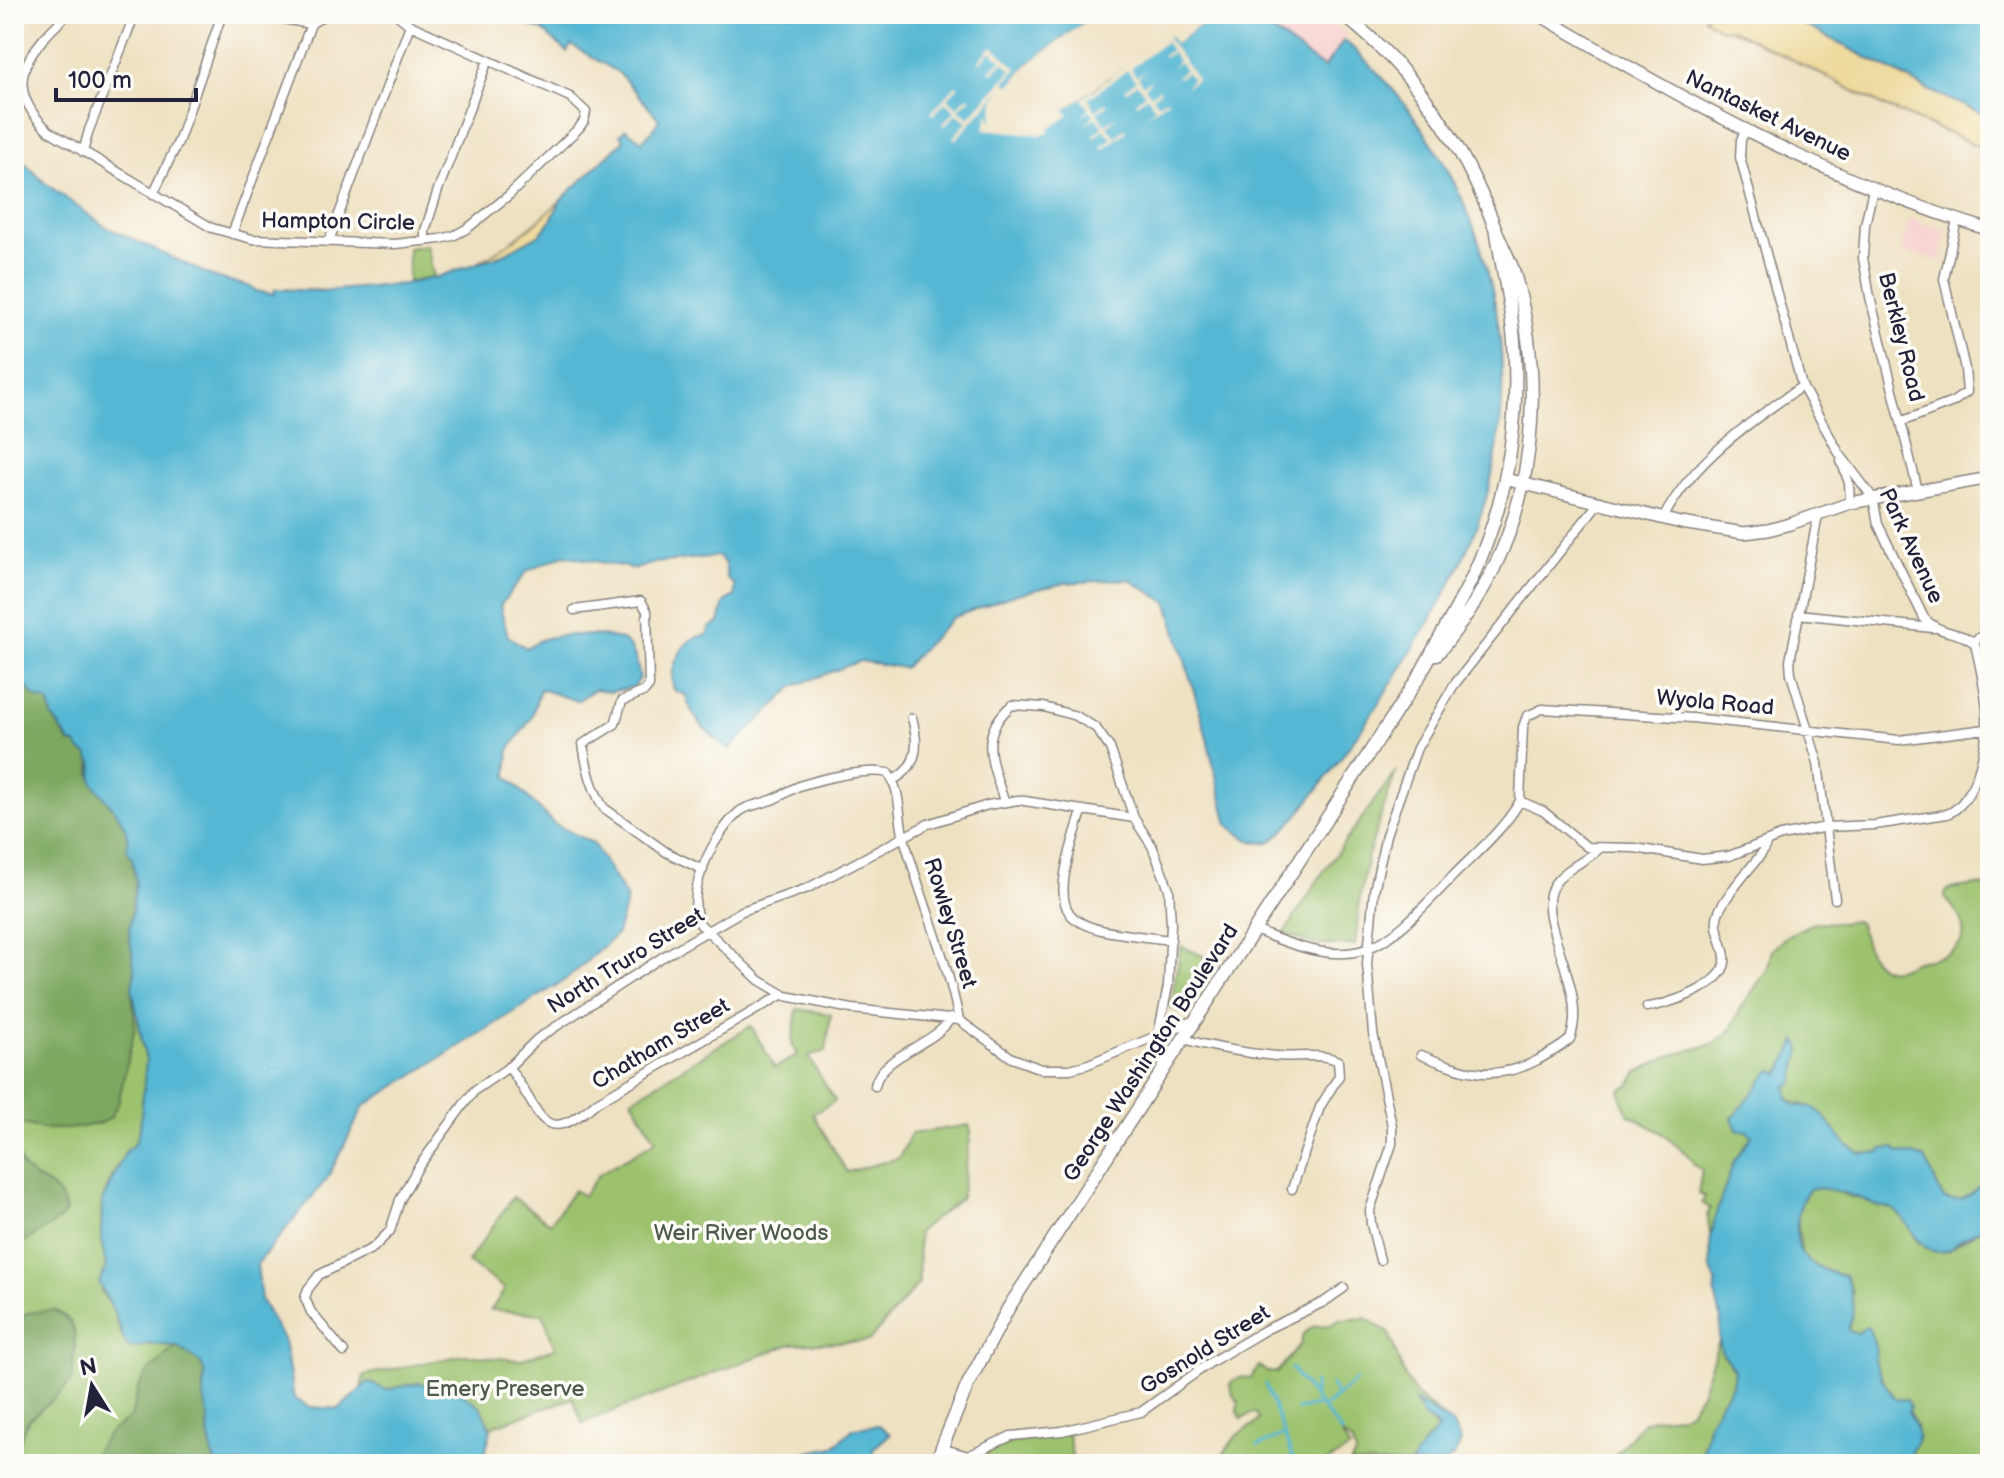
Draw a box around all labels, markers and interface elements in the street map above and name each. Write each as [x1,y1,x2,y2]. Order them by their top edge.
scale bar [56,52,196,102]
street label: Nantasket Avenue [1681,64,1855,168]
text: 100 m [68,66,132,95]
street label: Hampton Circle [261,207,415,237]
street label: Berkley Road [1872,270,1930,404]
street label: Park Avenue [1873,484,1949,608]
street label: Wyola Road [1655,684,1775,722]
street label: Rowley Street [917,855,983,992]
street label: North Truro Street [543,902,710,1020]
street label: George Washington Boulevard [1057,919,1245,1187]
street label: Chatham Street [587,992,735,1096]
park label: Weir River Woods [654,1220,828,1247]
street label: Gosnold Street [1135,1299,1275,1401]
north arrow [52,1346,132,1426]
text: N [78,1353,99,1383]
park label: Emery Preserve [426,1376,584,1403]

